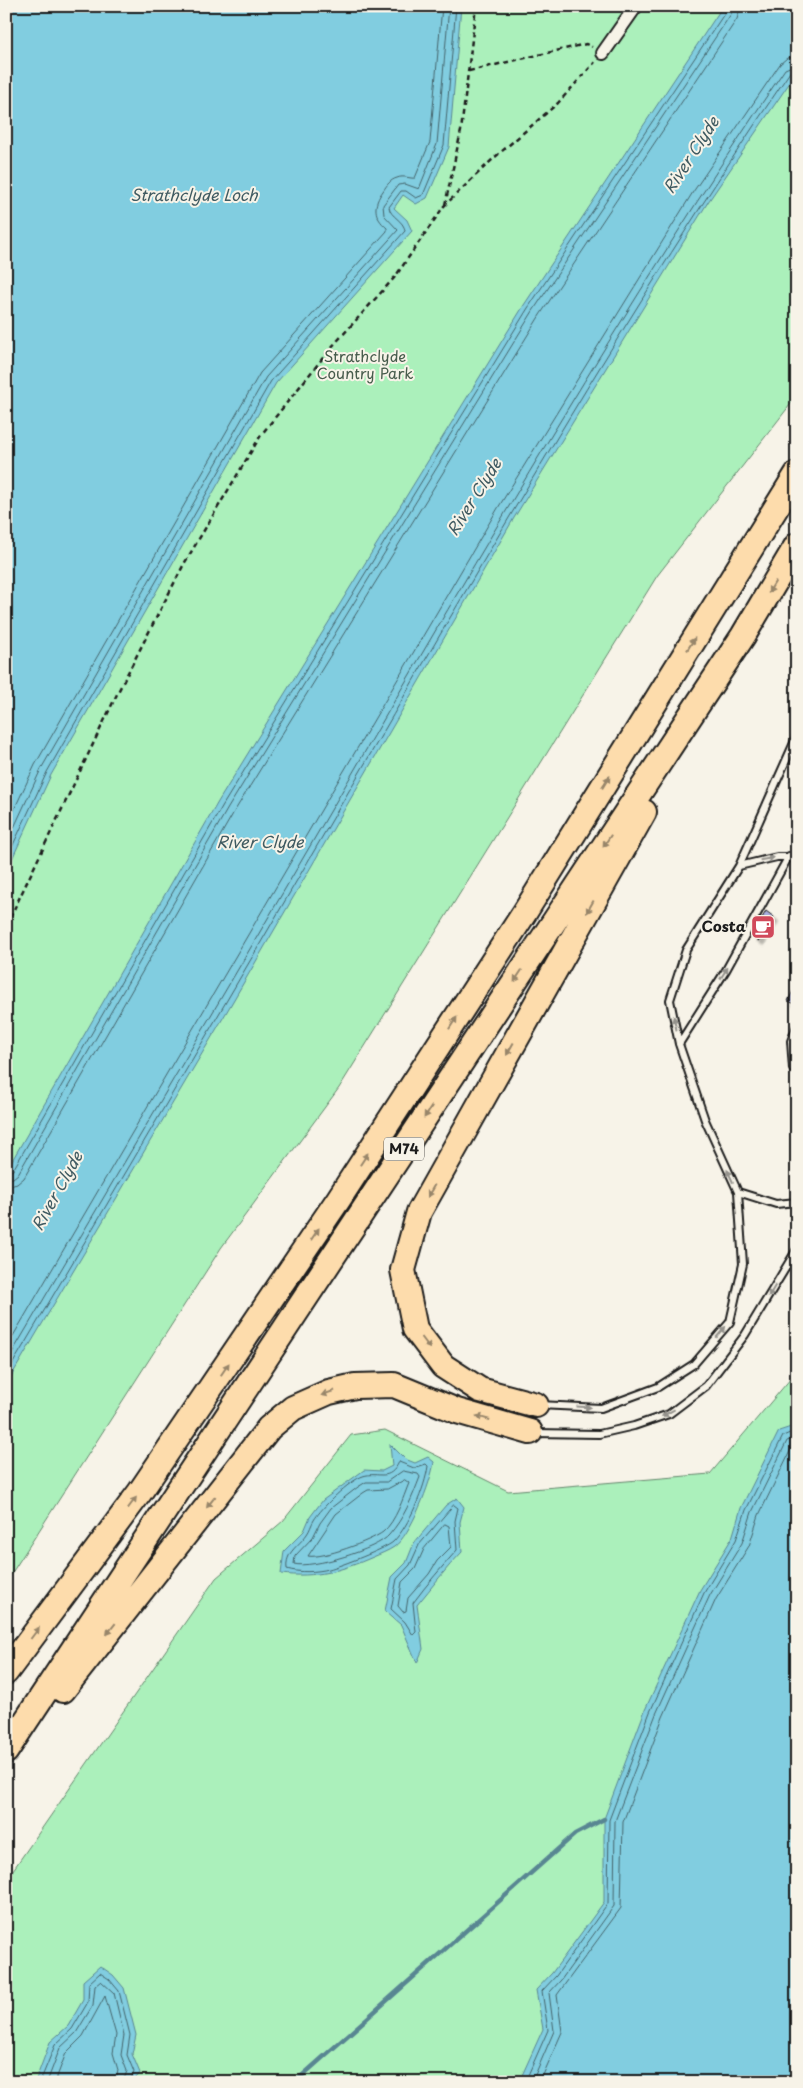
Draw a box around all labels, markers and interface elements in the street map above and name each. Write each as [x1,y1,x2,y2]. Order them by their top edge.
water label: River Clyde [656,110,725,198]
water label: Strathclyde Loch [130,182,259,206]
park label: Strathclyde Country Park [317,344,413,384]
water label: River Clyde [440,452,507,540]
one-way arrow [767,580,776,593]
one-way arrow [687,637,696,651]
one-way arrow [601,776,610,789]
water label: River Clyde [216,829,305,853]
one-way arrow [603,834,612,847]
one-way arrow [760,854,776,862]
one-way arrow [586,900,594,915]
place label: Costa [702,914,746,937]
cafe icon: Costa [750,914,776,940]
one-way arrow [719,967,728,980]
one-way arrow [513,970,523,983]
one-way arrow [448,1016,458,1029]
one-way arrow [671,1016,679,1031]
one-way arrow [506,1042,515,1056]
one-way arrow [424,1105,433,1119]
road number: M74 [384,1138,424,1160]
water label: River Clyde [25,1145,88,1234]
one-way arrow [360,1152,369,1166]
one-way arrow [726,1168,735,1183]
one-way arrow [426,1184,435,1197]
one-way arrow [310,1227,320,1241]
one-way arrow [767,1284,776,1297]
one-way arrow [716,1325,727,1338]
one-way arrow [421,1336,431,1350]
one-way arrow [220,1362,230,1376]
one-way arrow [320,1390,335,1397]
one-way arrow [577,1403,593,1411]
one-way arrow [661,1409,675,1417]
one-way arrow [475,1414,490,1422]
one-way arrow [206,1495,217,1508]
one-way arrow [127,1497,138,1510]
one-way arrow [105,1623,116,1636]
one-way arrow [30,1626,40,1640]

